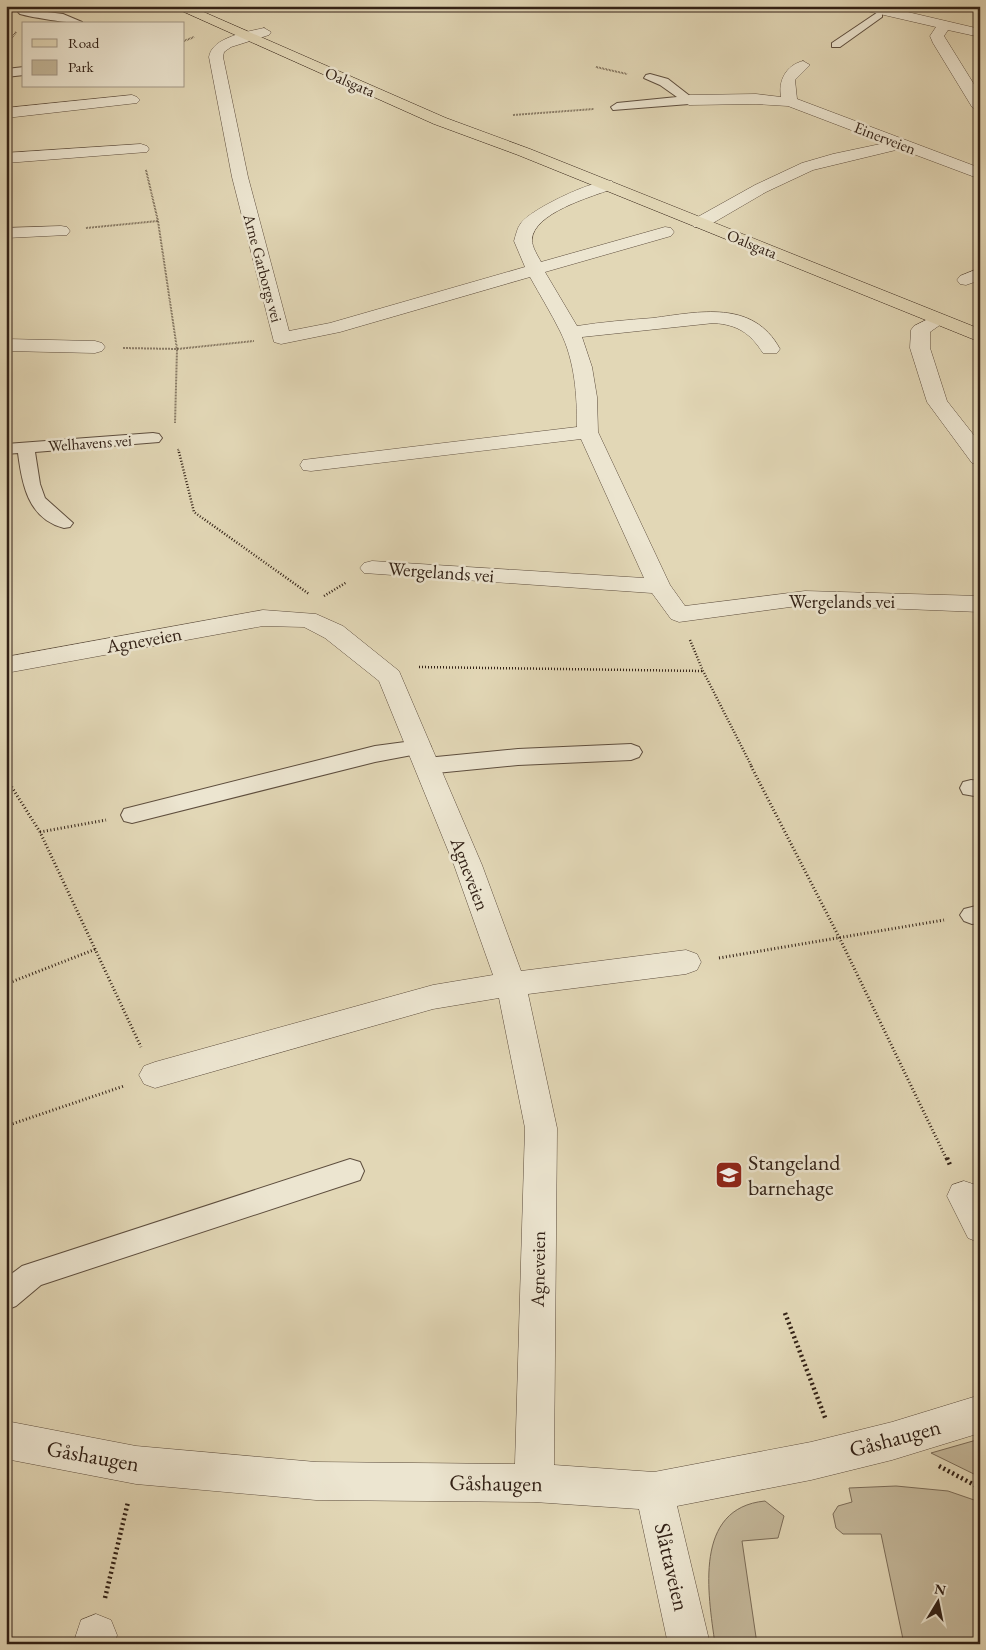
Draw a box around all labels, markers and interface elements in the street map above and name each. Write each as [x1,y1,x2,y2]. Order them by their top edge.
legend [22,22,185,88]
text: Road [68,33,100,52]
text: Park [68,57,95,76]
street label: Oalsgata [322,62,379,102]
street label: Einerveien [851,117,919,160]
street label: Arne Garborgs vei [238,211,288,325]
street label: Oalsgata [724,224,781,264]
street label: Welhavens vei [47,430,133,456]
street label: Wergelands vei [387,556,495,588]
street label: Wergelands vei [789,589,896,614]
street label: Agneveien [103,621,184,659]
street label: Agneveien [444,833,495,914]
place label: Stangeland barnehage [748,1148,841,1202]
school or university icon: Stangeland barnehage [714,1160,744,1190]
street label: Agneveien [525,1231,551,1308]
street label: Gåshaugen [846,1412,944,1464]
street label: Gåshaugen [44,1434,142,1478]
street label: Gåshaugen [449,1468,543,1498]
street label: Slåttaveien [648,1520,696,1614]
north arrow [914,1578,964,1628]
text: N [933,1579,948,1599]

